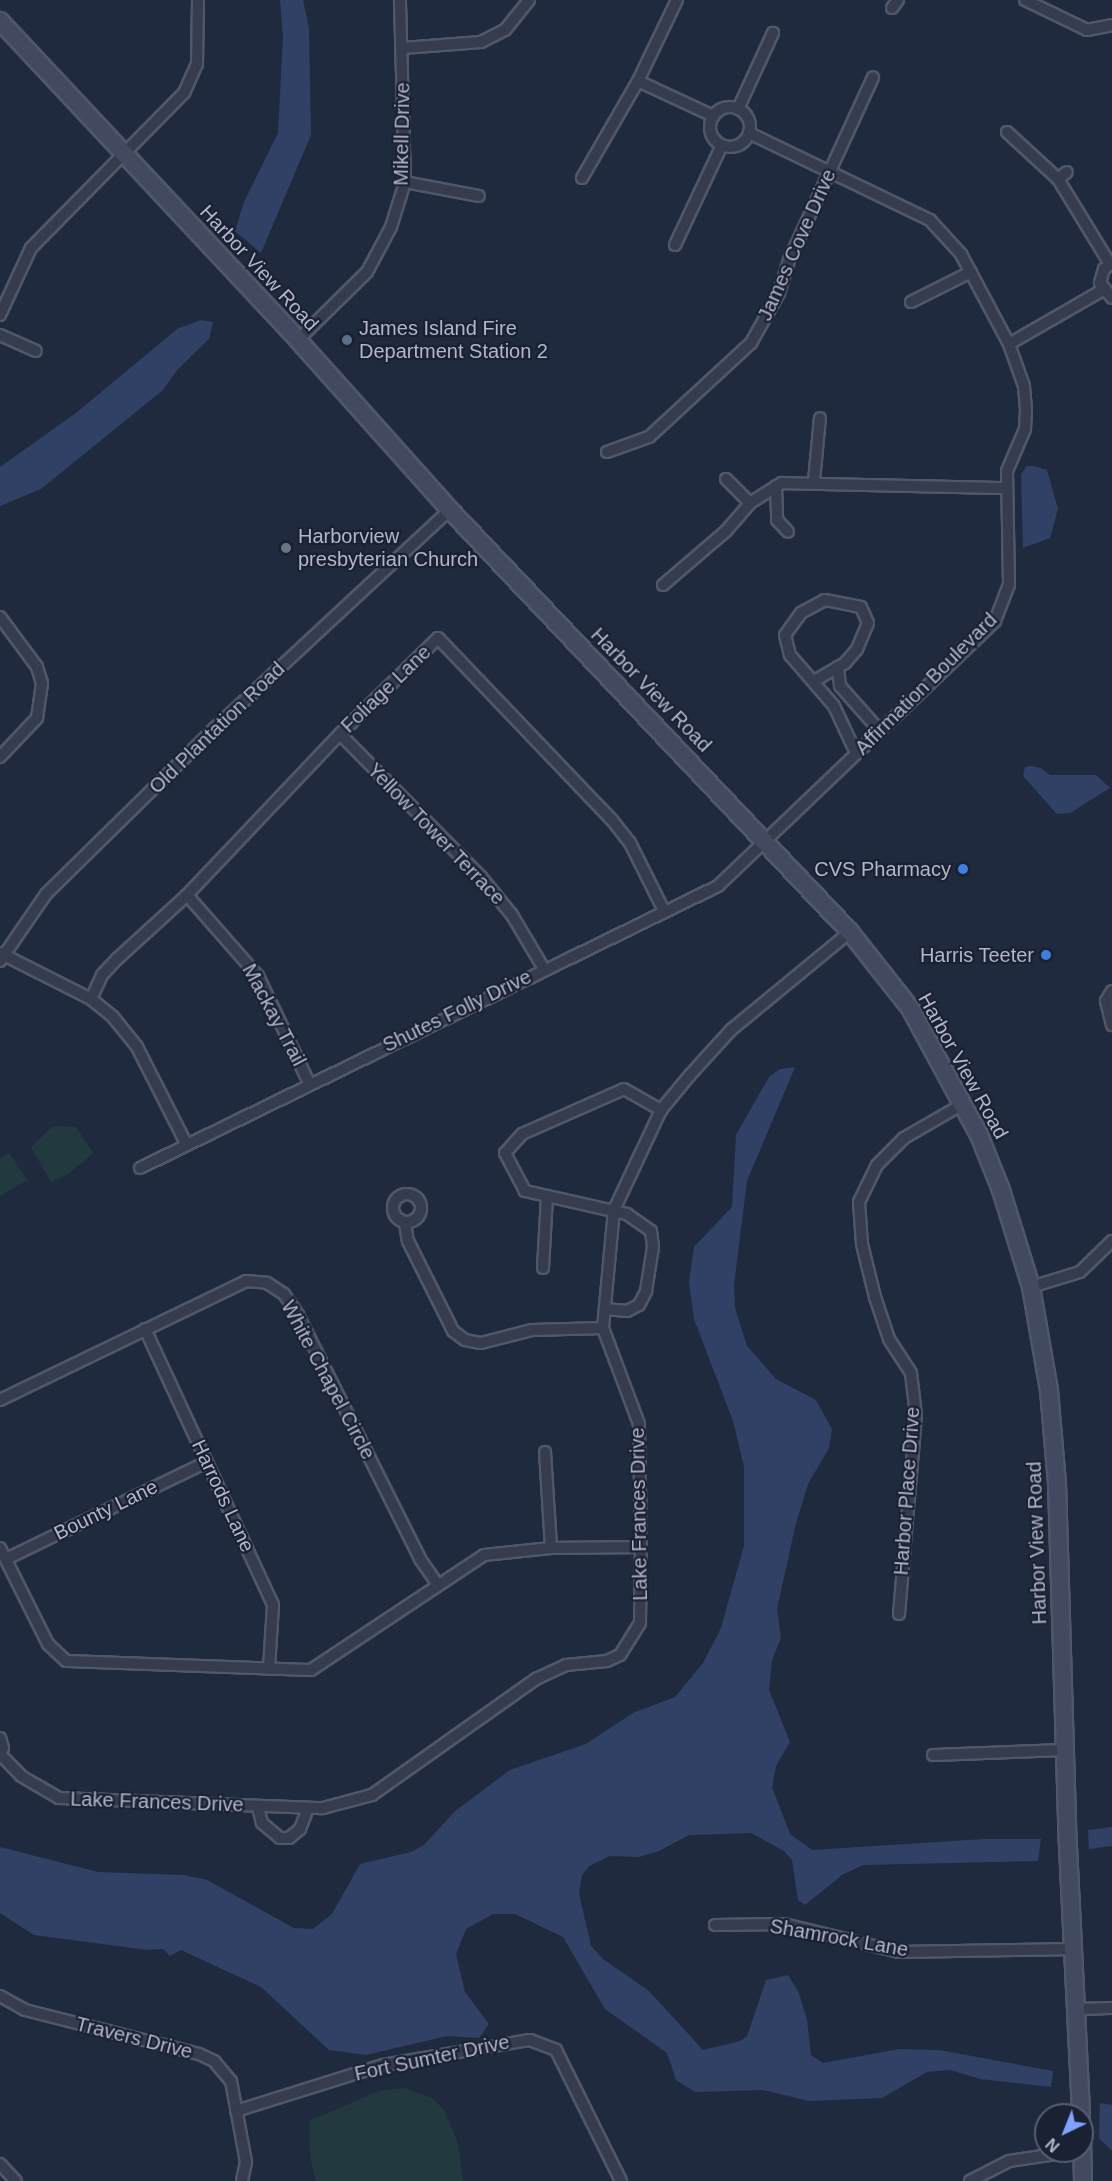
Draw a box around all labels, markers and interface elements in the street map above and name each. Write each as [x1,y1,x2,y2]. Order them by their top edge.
street label: Mikell Drive [389,82,415,186]
street label: James Cove Drive [753,165,841,325]
street label: Harbor View Road [195,200,323,336]
place label: James Island Fire Department Station 2 [359,316,548,363]
marker: James Island Fire Department Station 2 [340,333,354,347]
place label: Harborview presbyterian Church [298,524,478,571]
marker: Harborview presbyterian Church [279,541,293,555]
street label: Affirmation Boulevard [850,608,1002,760]
street label: Harbor View Road [586,623,716,757]
street label: Foliage Lane [336,640,436,738]
street label: Old Plantation Road [144,657,290,799]
street label: Yellow Tower Terrace [362,758,510,910]
place label: CVS Pharmacy [814,857,951,881]
marker: CVS Pharmacy [956,862,970,876]
place label: Harris Teeter [920,943,1034,967]
marker: Harris Teeter [1039,948,1053,962]
street label: Mackay Trail [237,960,311,1070]
street label: Shutes Folly Drive [379,965,535,1057]
street label: Harbor View Road [913,989,1013,1143]
street label: White Chapel Circle [276,1296,380,1464]
street label: Harbor Place Drive [889,1406,925,1576]
street label: Lake Frances Drive [625,1427,653,1601]
street label: Harrods Lane [187,1436,259,1556]
street label: Harbor View Road [1022,1461,1052,1625]
street label: Bounty Lane [50,1475,162,1545]
street label: Lake Frances Drive [70,1787,244,1817]
street label: Shamrock Lane [768,1914,910,1962]
street label: Travers Drive [73,2012,195,2064]
street label: Fort Sumter Drive [352,2030,512,2086]
north arrow [1034,2103,1094,2163]
text: N [1043,2135,1063,2155]

